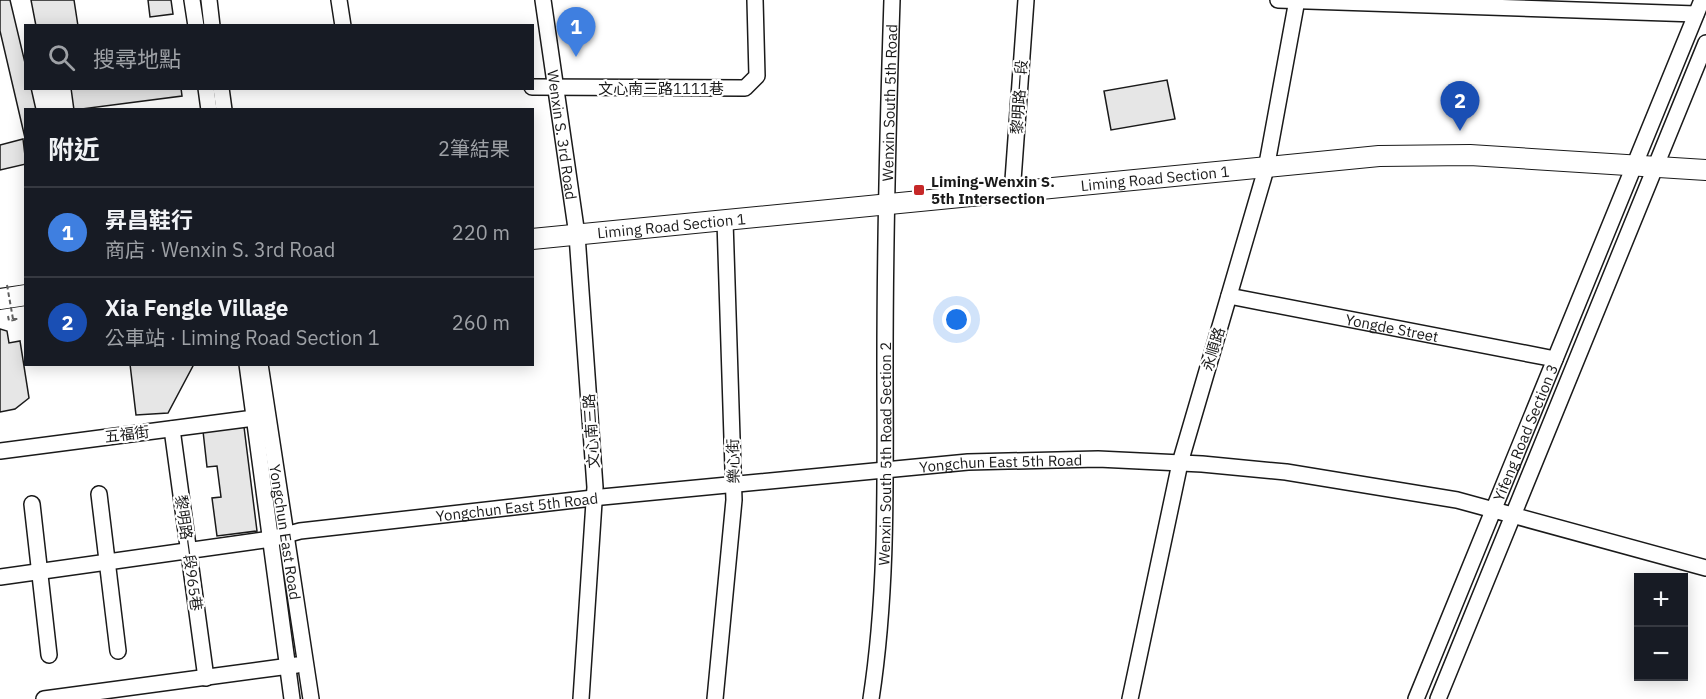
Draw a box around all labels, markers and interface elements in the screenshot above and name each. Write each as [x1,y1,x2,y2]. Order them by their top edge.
pin: 1 [556,8,596,57]
search box [24,24,534,90]
street label: Wenxin South 5th Road [878,24,901,181]
icon: search [45,41,78,74]
text: 搜尋地點 [93,44,181,73]
street label: 黎明路一段 [1007,59,1031,135]
street label: Wenxin S. 3rd Road [544,68,581,201]
street label: 文心南三路1111巷 [598,79,724,98]
pin: 2 [1440,82,1480,131]
text: 附近 [48,132,100,166]
text: 2筆結果 [438,135,510,162]
street label: Liming Road Section 1 [1080,161,1230,195]
place label: Liming-Wenxin S. 5th Intersection [931,172,1055,208]
marker: Liming-Wenxin S. 5th Intersection [912,183,926,197]
text: 昇昌鞋行 [105,205,193,234]
street label: Liming Road Section 1 [596,209,747,242]
text: 1 [62,219,74,246]
text: 220 m [452,219,510,246]
text: 商店 · Wenxin S. 3rd Road [105,236,335,263]
text: Xia Fengle Village [105,293,288,322]
your location [942,305,971,334]
text: 2 [62,309,74,336]
text: 260 m [452,309,510,336]
street label: Yongde Street [1344,309,1440,346]
text: 公車站 · Liming Road Section 1 [105,324,380,351]
street label: 永順路 [1197,325,1229,373]
street label: Wenxin South 5th Road Section 2 [874,342,895,566]
street label: Yifeng Road Section 3 [1489,361,1562,504]
street label: 文心南三路 [579,393,603,469]
street label: 五福街 [104,422,150,446]
street label: 樂心街 [723,438,743,484]
street label: Yongchun East 5th Road [918,450,1083,476]
street label: Yongchun East Road [266,463,305,601]
street label: Yongchun East 5th Road [435,488,599,525]
street label: 黎明路一段965巷 [171,494,207,612]
map controls [1634,573,1688,681]
button: + [1634,573,1688,627]
button: − [1634,627,1688,681]

